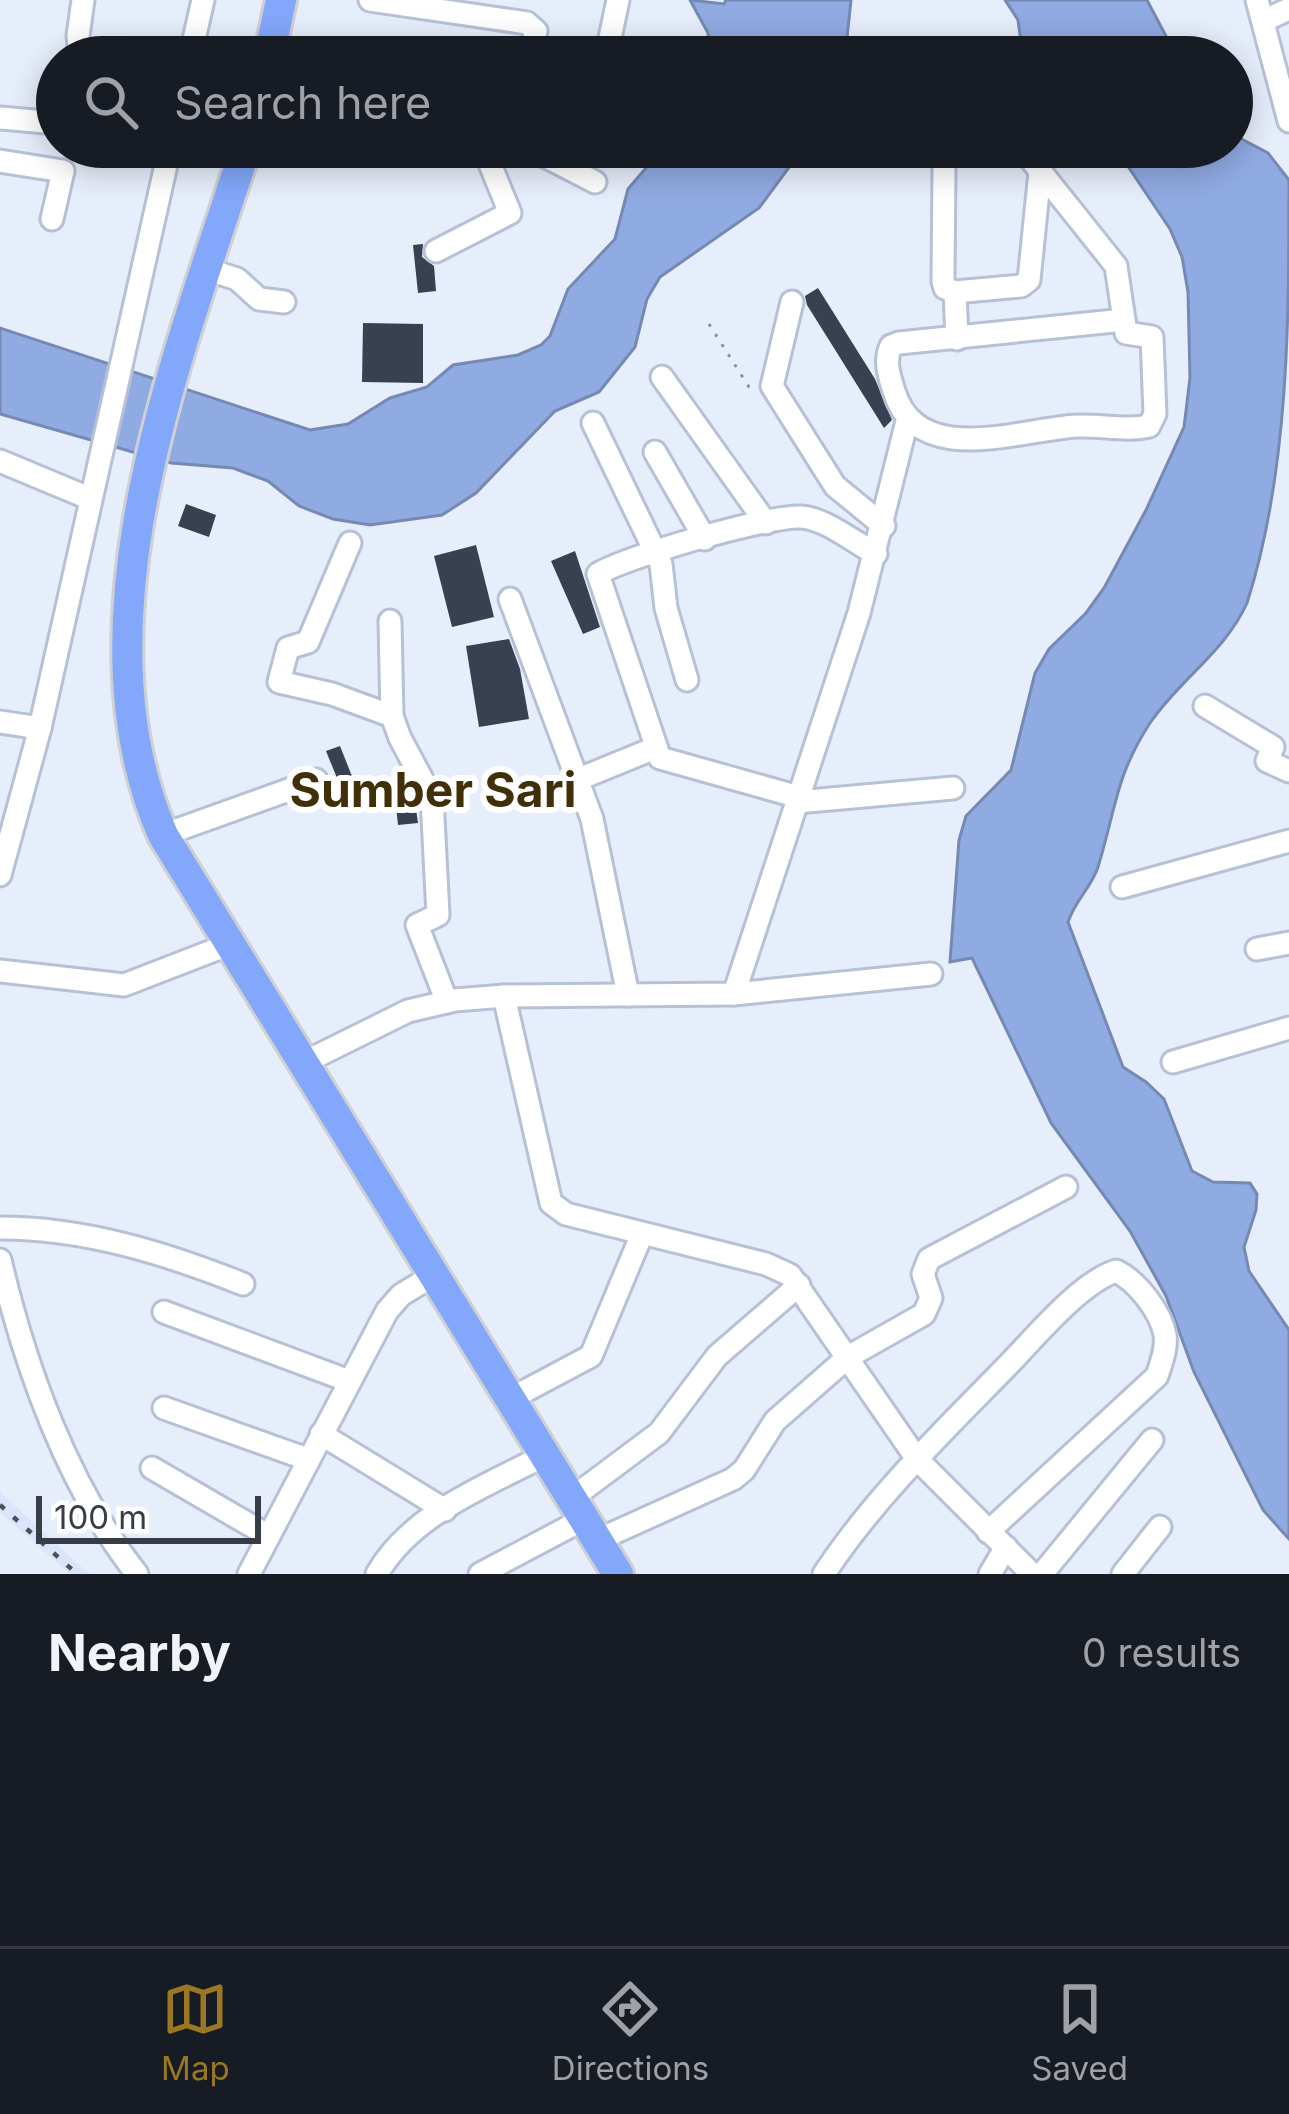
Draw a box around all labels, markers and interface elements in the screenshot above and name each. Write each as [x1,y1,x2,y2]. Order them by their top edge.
search box [36,36,1253,168]
icon: search [78,69,144,135]
text: Search here [174,75,431,130]
district label: Sumber Sari [289,760,577,819]
scale bar [36,1490,261,1543]
text: 100 m [54,1497,147,1537]
text: Nearby [48,1622,231,1683]
text: 0 results [1082,1629,1241,1676]
tab: Map [161,1976,230,2088]
tab: Directions [552,1976,709,2088]
tab: Saved [1031,1976,1128,2088]

